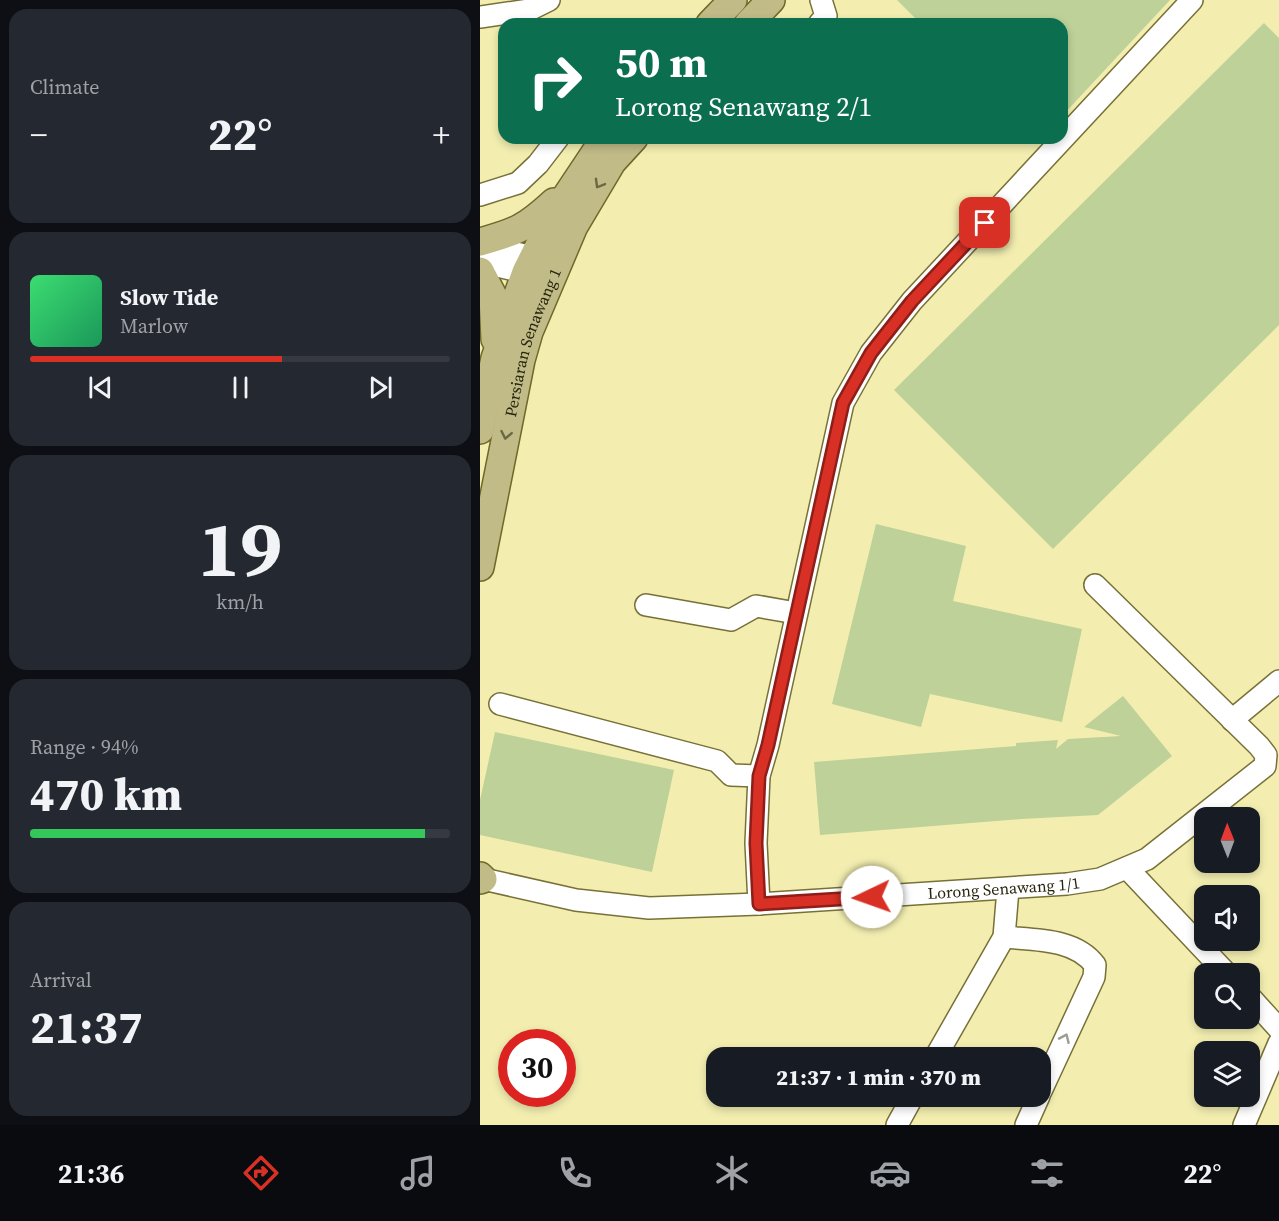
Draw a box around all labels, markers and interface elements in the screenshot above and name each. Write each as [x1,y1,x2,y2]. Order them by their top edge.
text: 50 m [615,33,708,91]
icon: right [516,42,594,120]
text: Climate [30,73,99,101]
text: Lorong Senawang 2/1 [615,88,872,125]
text: 22° [208,103,272,165]
text: − [30,112,48,157]
text: + [432,112,450,157]
one-way arrow [594,178,606,188]
pin [959,197,1010,248]
icon: arrive [968,206,1001,239]
street label: Persiaran Senawang 1 [499,265,566,419]
text: Slow Tide [120,282,218,312]
text: Marlow [120,312,188,340]
icon: previous [84,371,117,404]
icon: pause [224,371,257,404]
icon: next [364,371,397,404]
one-way arrow [500,430,513,440]
text: 19 [198,495,282,602]
text: km/h [216,588,264,616]
text: Range · 94% [30,733,139,761]
text: 470 km [30,763,182,825]
north arrow [1194,807,1260,873]
map controls [1194,807,1260,1107]
position arrow [840,865,904,929]
street label: Lorong Senawang 1/1 [927,871,1081,904]
button: sound [1194,885,1260,951]
button: search [1194,963,1260,1029]
text: Arrival [30,966,92,994]
text: 21:37 [30,996,143,1058]
speed limit sign: 30 [498,1029,576,1107]
one-way arrow [1058,1034,1070,1045]
button: layers [1194,1041,1260,1107]
text: 21:37 · 1 min · 370 m [776,1062,981,1092]
icon: directions [240,1152,282,1194]
icon: music [397,1152,439,1194]
icon: phone [554,1152,596,1194]
icon: climate [711,1152,753,1194]
icon: car [869,1152,911,1194]
icon: filters [1026,1152,1068,1194]
text: 21:36 [58,1155,124,1192]
text: 22° [1183,1155,1221,1192]

